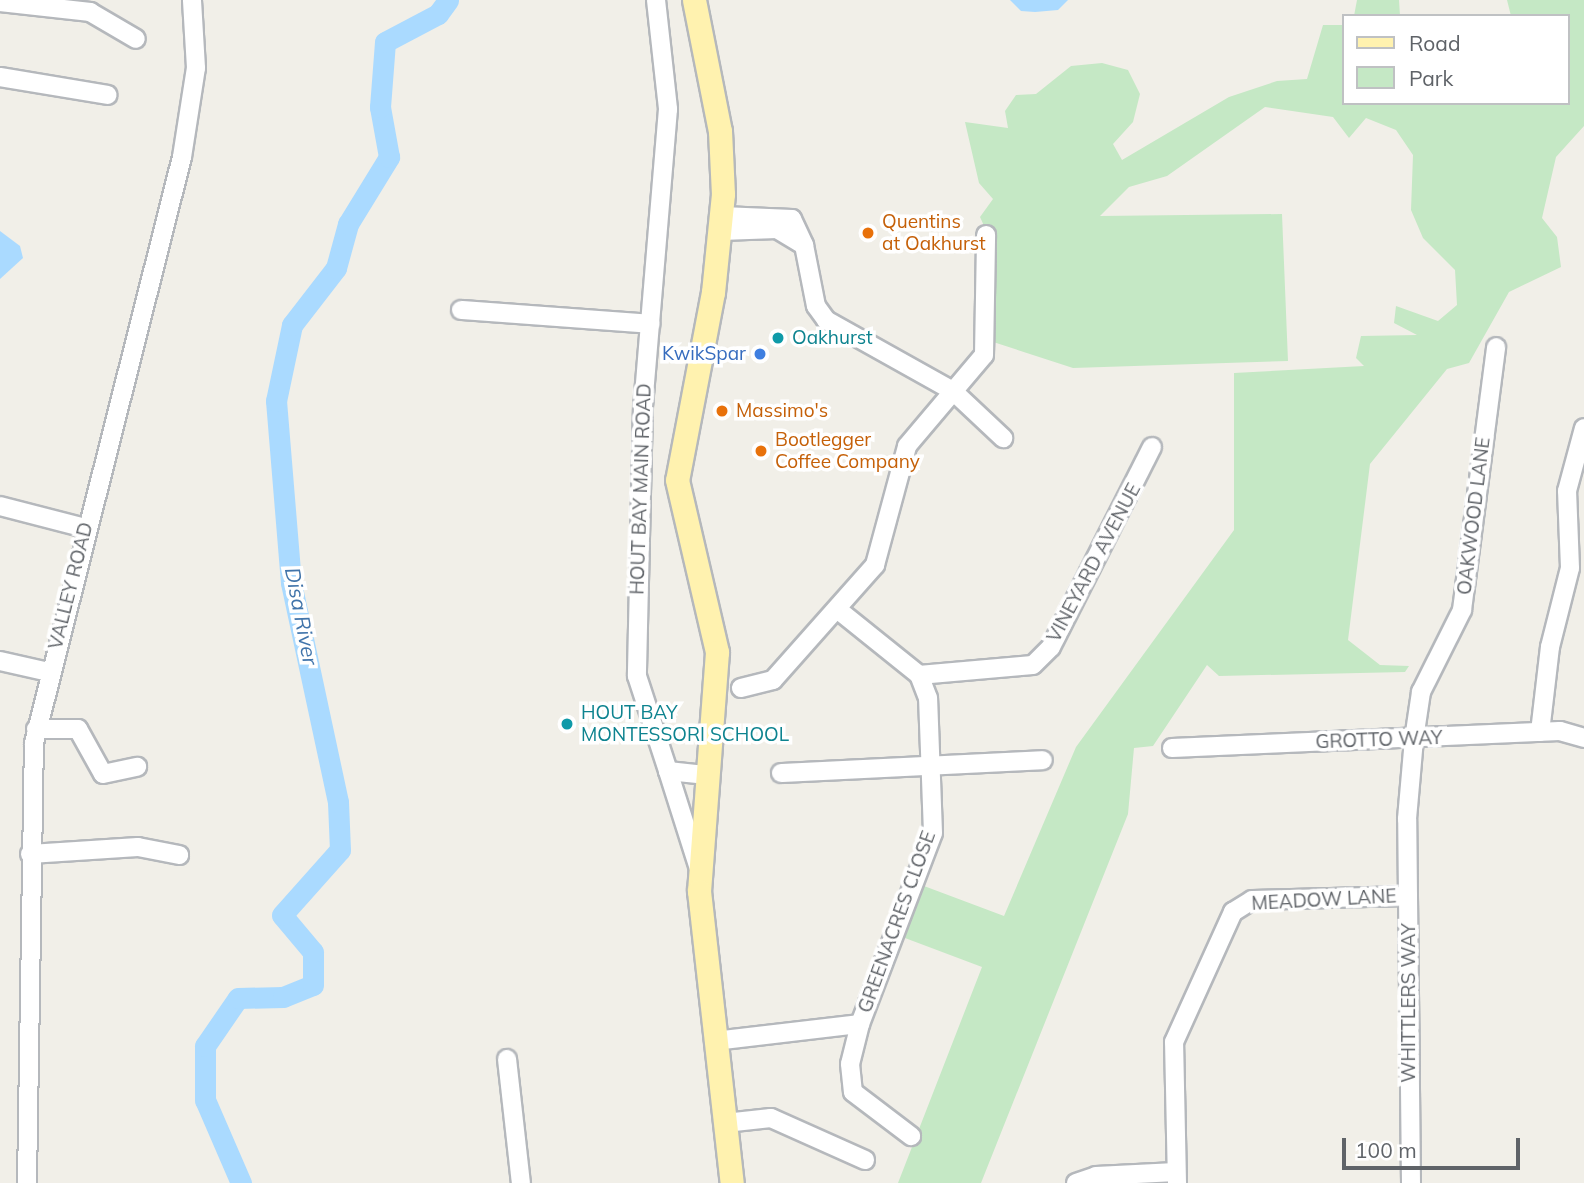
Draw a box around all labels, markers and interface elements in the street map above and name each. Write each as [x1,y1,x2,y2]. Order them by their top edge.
legend [1342,14,1570,105]
text: Road [1409,30,1460,56]
text: Park [1409,65,1453,91]
place label: Quentins at Oakhurst [882,211,986,255]
marker: Quentins at Oakhurst [860,225,876,241]
place label: Oakhurst [792,327,873,349]
marker: Oakhurst [770,330,786,346]
place label: KwikSpar [662,343,746,365]
marker: KwikSpar [752,346,768,362]
street label: HOUT BAY MAIN ROAD [626,383,656,595]
place label: Massimo's [736,400,828,422]
marker: Massimo's [714,403,730,419]
place label: Bootlegger Coffee Company [775,429,920,473]
street label: OAKWOOD LANE [1453,436,1495,596]
marker: Bootlegger Coffee Company [753,443,769,459]
street label: VINEYARD AVENUE [1042,480,1146,646]
street label: VALLEY ROAD [44,520,98,652]
water label: Disa River [280,565,324,667]
place label: HOUT BAY MONTESSORI SCHOOL [581,702,789,746]
marker: HOUT BAY MONTESSORI SCHOOL [559,716,575,732]
street label: GROTTO WAY [1315,726,1443,754]
street label: GREENACRES CLOSE [854,828,940,1016]
street label: MEADOW LANE [1251,885,1397,915]
street label: WHITTLERS WAY [1398,923,1420,1083]
scale bar [1346,1124,1524,1168]
text: 100 m [1355,1137,1417,1163]

